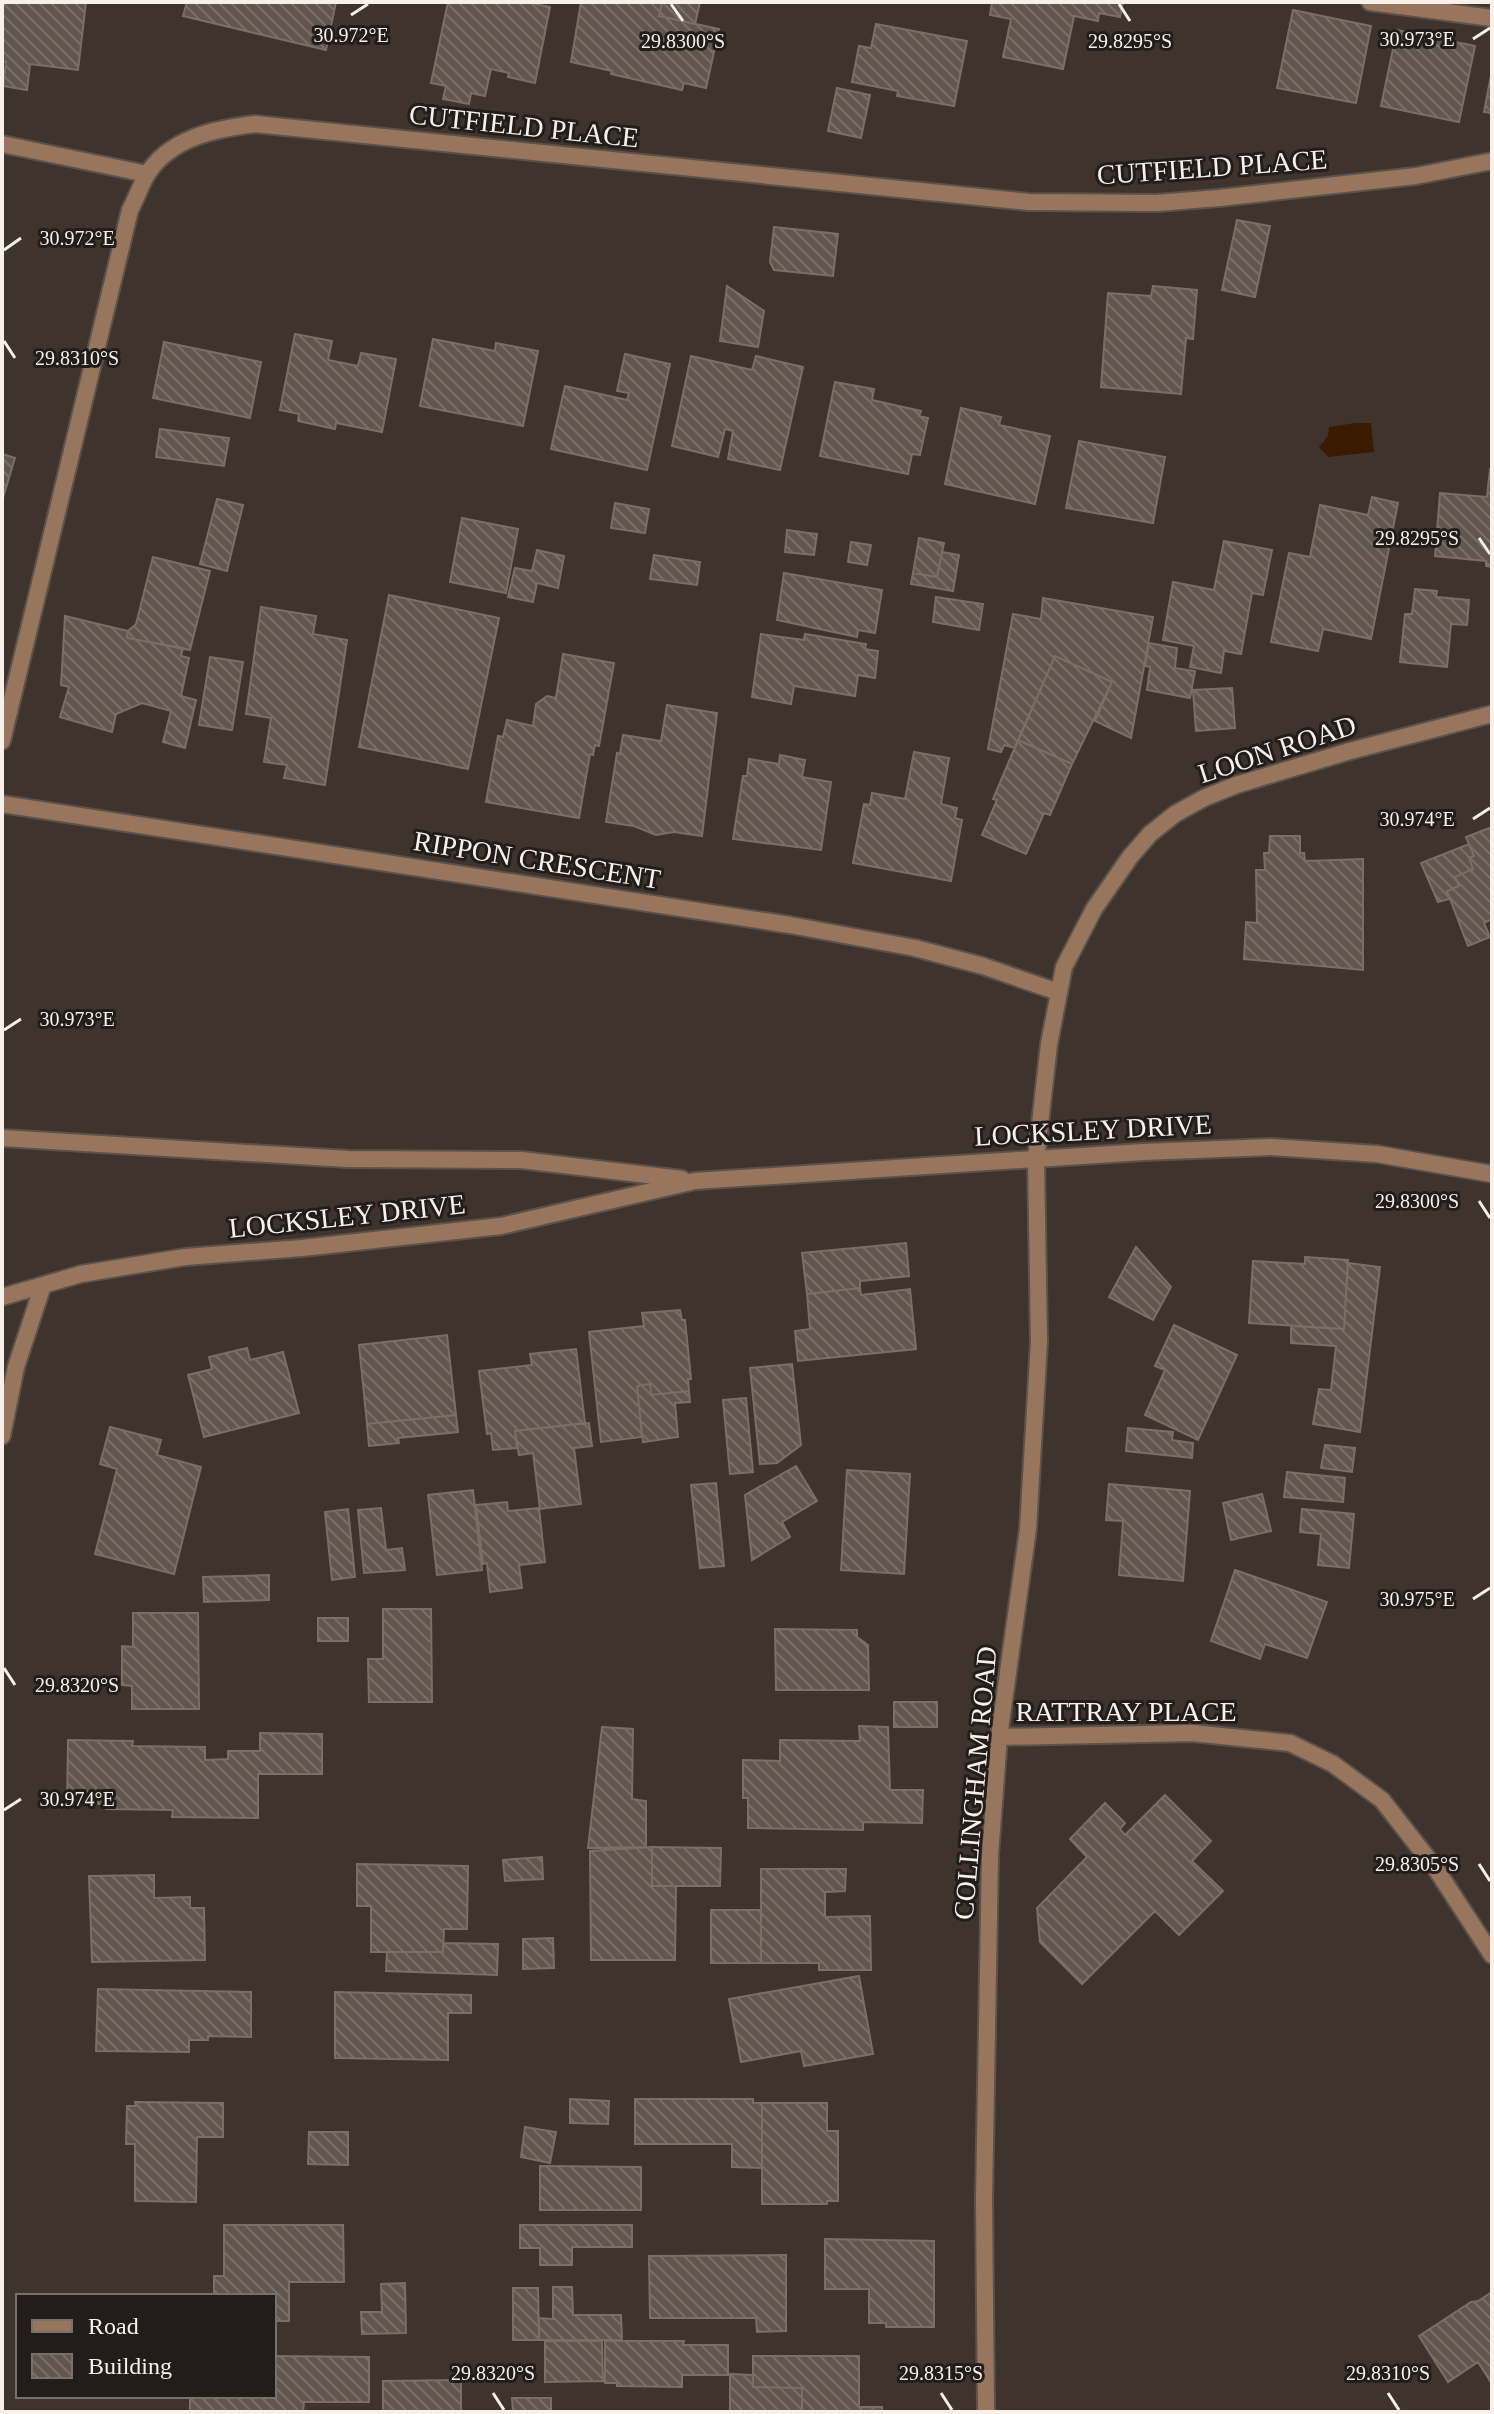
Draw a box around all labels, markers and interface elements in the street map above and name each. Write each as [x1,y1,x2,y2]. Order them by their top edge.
text: 30.972°E [313,24,389,46]
text: 30.973°E [1379,28,1455,50]
text: 29.8300°S [641,30,725,52]
text: 29.8295°S [1088,30,1172,52]
street label: CUTFIELD PLACE [408,99,640,153]
street label: CUTFIELD PLACE [1096,143,1328,191]
text: 30.972°E [39,227,115,249]
text: 29.8310°S [35,347,119,369]
text: 29.8295°S [1375,527,1459,549]
street label: LOON ROAD [1194,709,1360,789]
text: 30.974°E [1379,808,1455,830]
street label: RIPPON CRESCENT [411,825,663,895]
text: 30.973°E [39,1008,115,1030]
street label: LOCKSLEY DRIVE [973,1108,1213,1152]
street label: LOCKSLEY DRIVE [227,1188,467,1244]
text: 29.8300°S [1375,1190,1459,1212]
text: 30.975°E [1379,1588,1455,1610]
street label: COLLINGHAM ROAD [948,1645,1002,1921]
text: 29.8320°S [35,1674,119,1696]
street label: RATTRAY PLACE [1015,1696,1237,1727]
text: 30.974°E [39,1788,115,1810]
text: 29.8305°S [1375,1853,1459,1875]
legend [16,2294,276,2398]
text: Road [88,2313,139,2339]
text: Building [88,2353,172,2379]
text: 29.8320°S [451,2362,535,2384]
text: 29.8315°S [899,2362,983,2384]
text: 29.8310°S [1346,2362,1430,2384]

